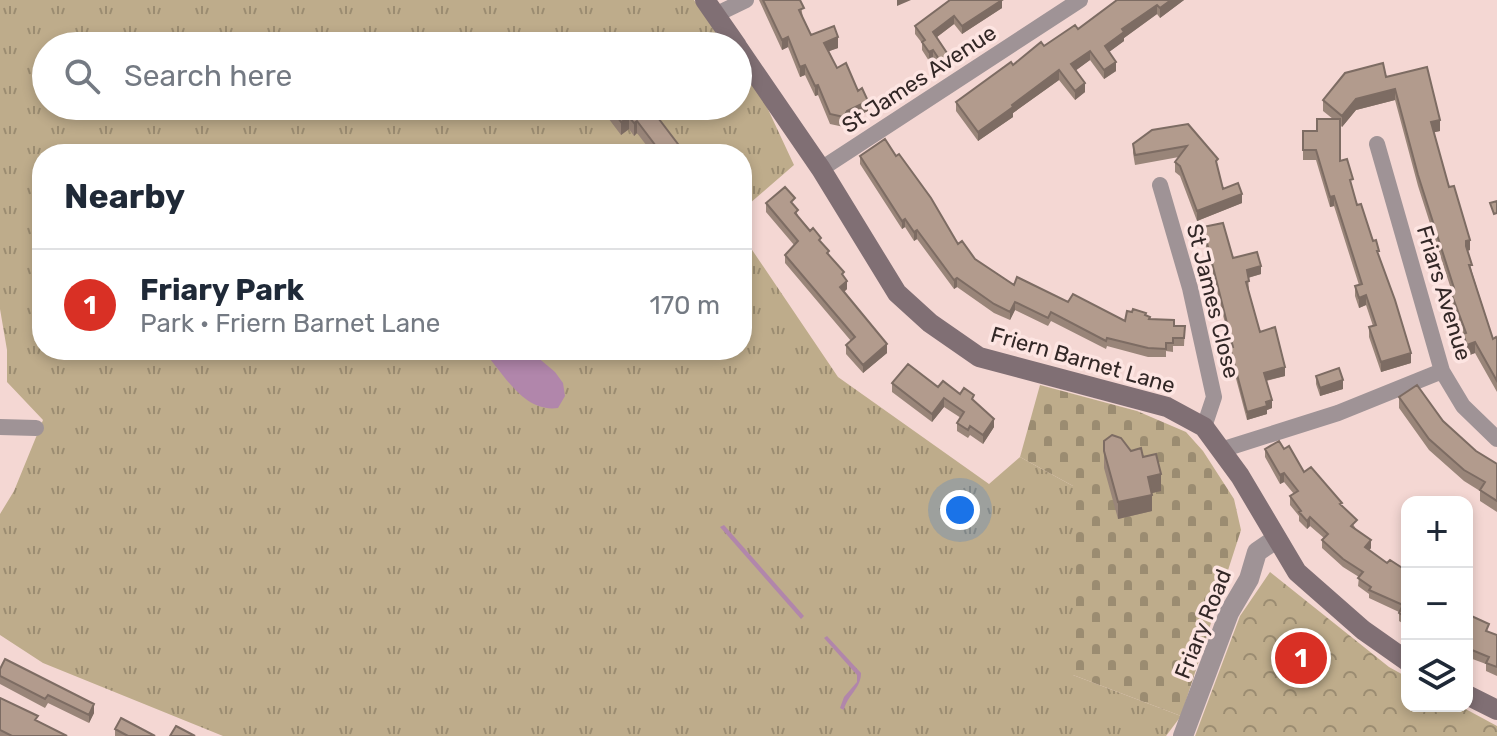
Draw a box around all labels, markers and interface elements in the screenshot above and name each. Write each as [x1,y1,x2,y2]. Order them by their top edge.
street label: St James Avenue [837,19,1001,139]
search box [32,32,752,120]
icon: search [60,54,104,98]
text: Search here [124,58,292,94]
text: Nearby [64,176,185,217]
street label: St James Close [1181,221,1245,381]
street label: Friars Avenue [1411,222,1477,364]
text: Friary Park [140,272,304,308]
text: 1 [84,290,96,321]
text: 170 m [650,290,720,321]
text: Park · Friern Barnet Lane [140,308,440,339]
street label: Friern Barnet Lane [988,321,1178,399]
your location [940,490,980,530]
map controls [1401,496,1473,712]
button: + [1401,496,1473,568]
street label: Friary Road [1169,565,1237,683]
button: − [1401,568,1473,640]
pin: 1 [1275,628,1327,688]
button: layers [1401,640,1473,712]

